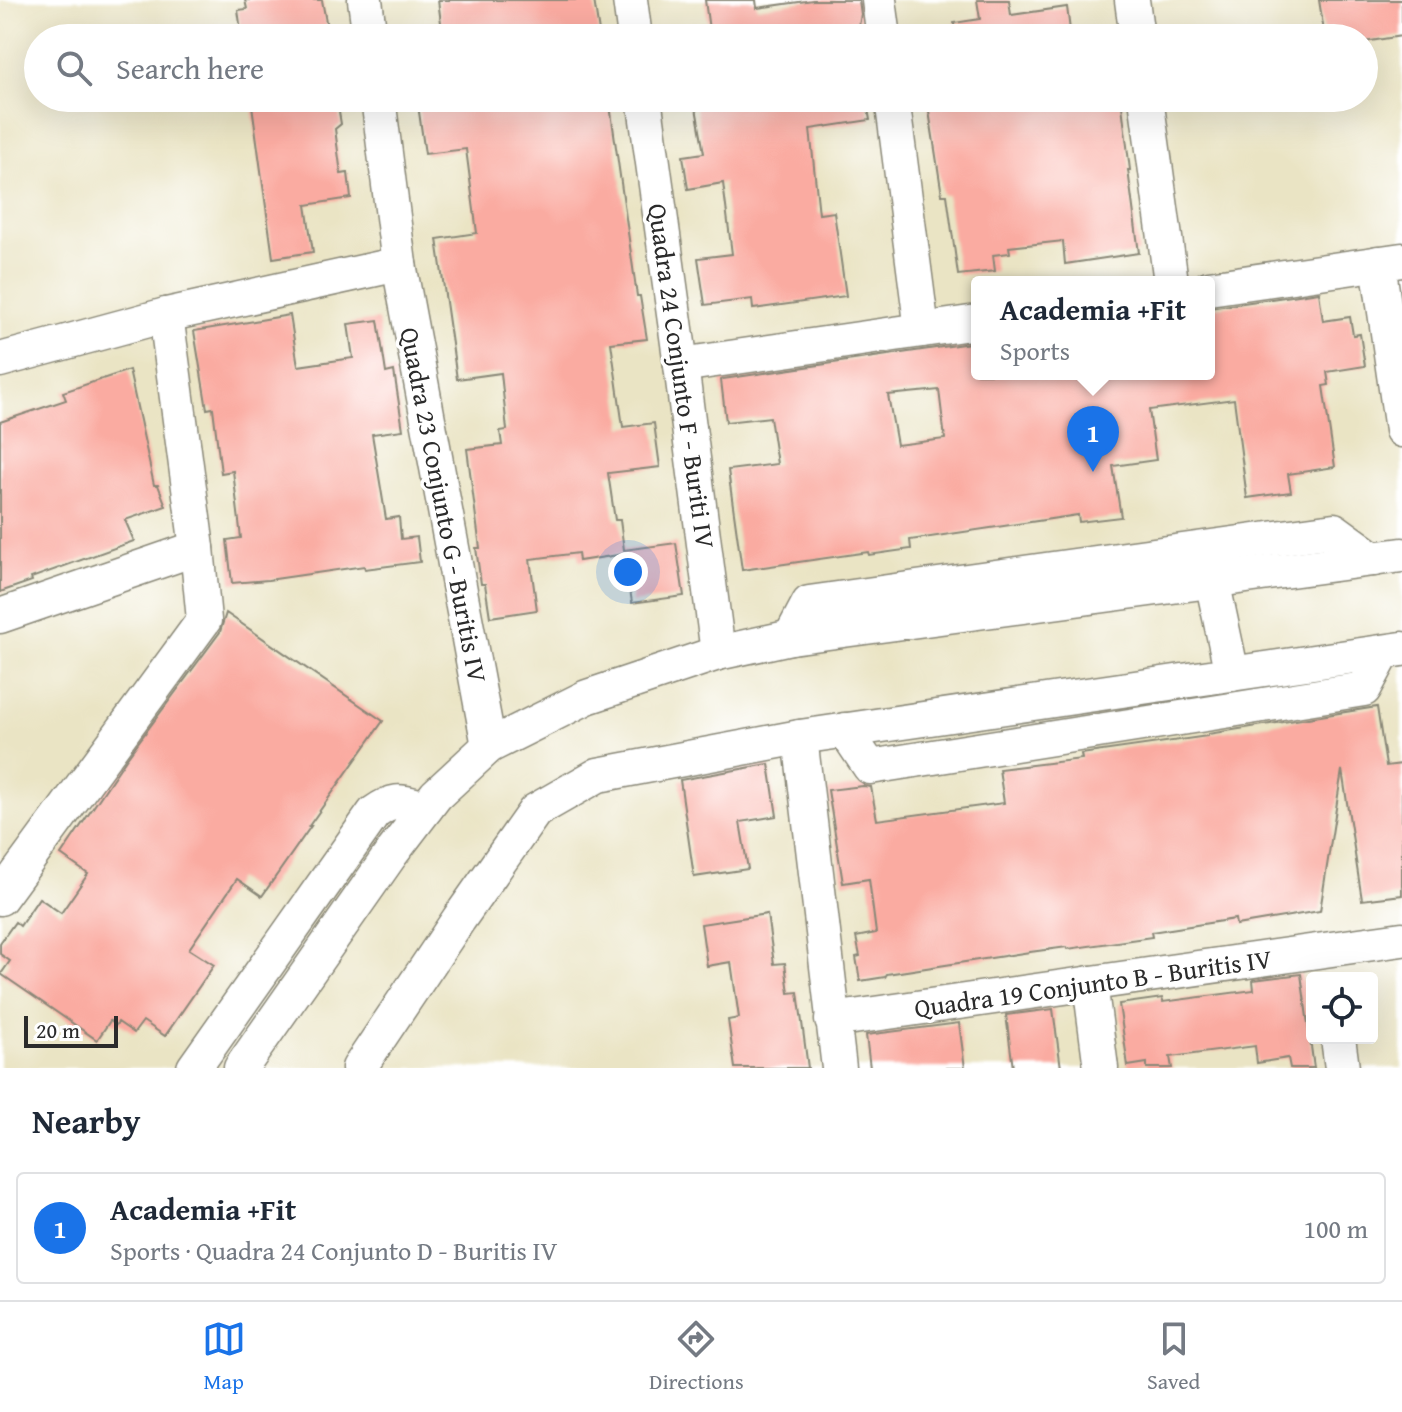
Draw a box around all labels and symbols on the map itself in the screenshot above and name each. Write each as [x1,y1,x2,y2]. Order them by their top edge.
street label: Quadra 24 Conjunto F - Buriti IV [638,201,726,551]
street label: Quadra 23 Conjunto G - Buritis IV [390,324,498,686]
pin: 1 [1067,406,1119,472]
your location [608,552,648,592]
street label: Quadra 19 Conjunto B - Buritis IV [912,939,1274,1027]
scale bar [24,1012,118,1048]

